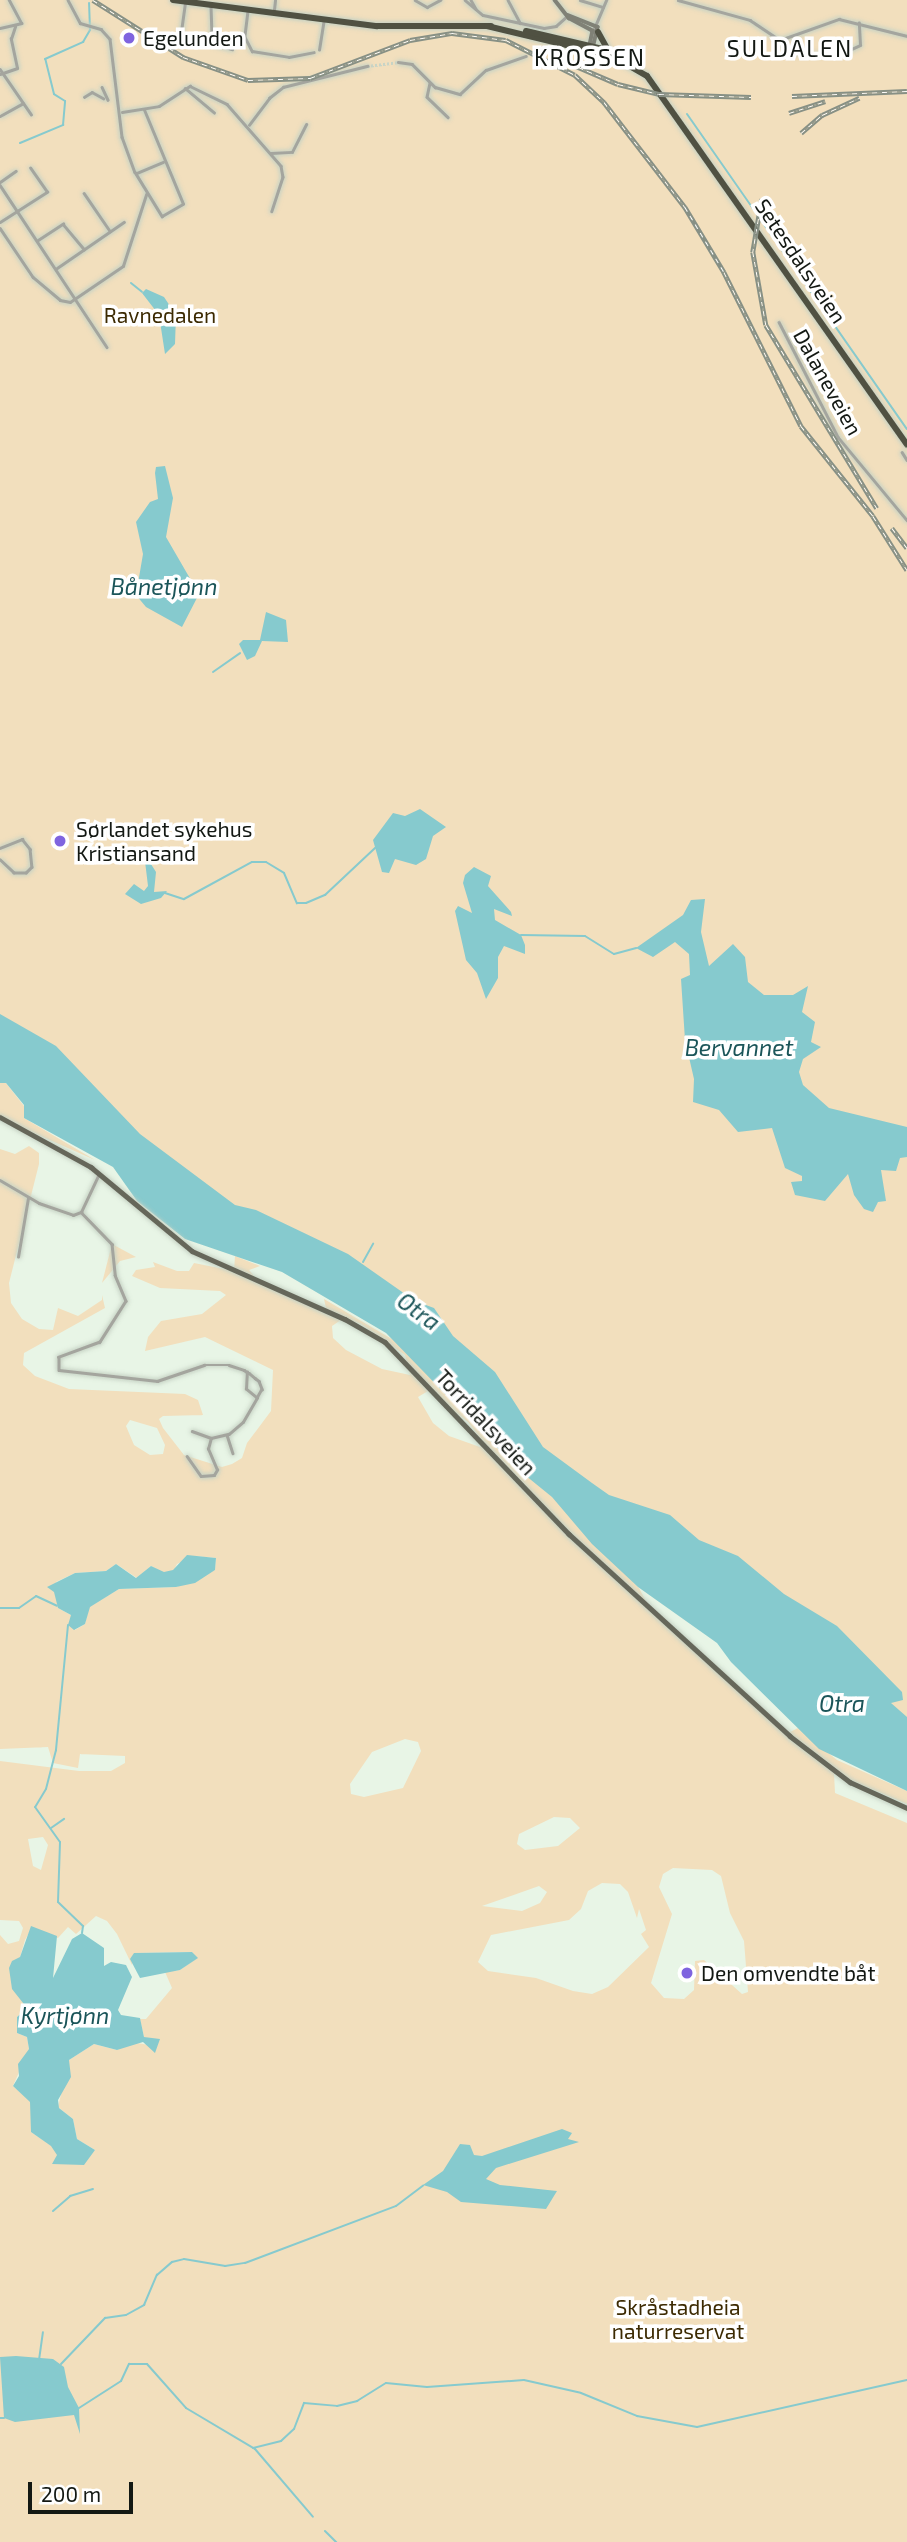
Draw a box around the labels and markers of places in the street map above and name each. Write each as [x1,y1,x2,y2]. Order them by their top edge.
place label: Egelunden [143,25,244,51]
marker: Egelunden [121,30,137,46]
place label: Sørlandet sykehus Kristiansand [76,816,252,866]
marker: Sørlandet sykehus Kristiansand [50,831,70,851]
place label: Den omvendte båt [701,1960,875,1986]
marker: Den omvendte båt [679,1965,695,1981]

